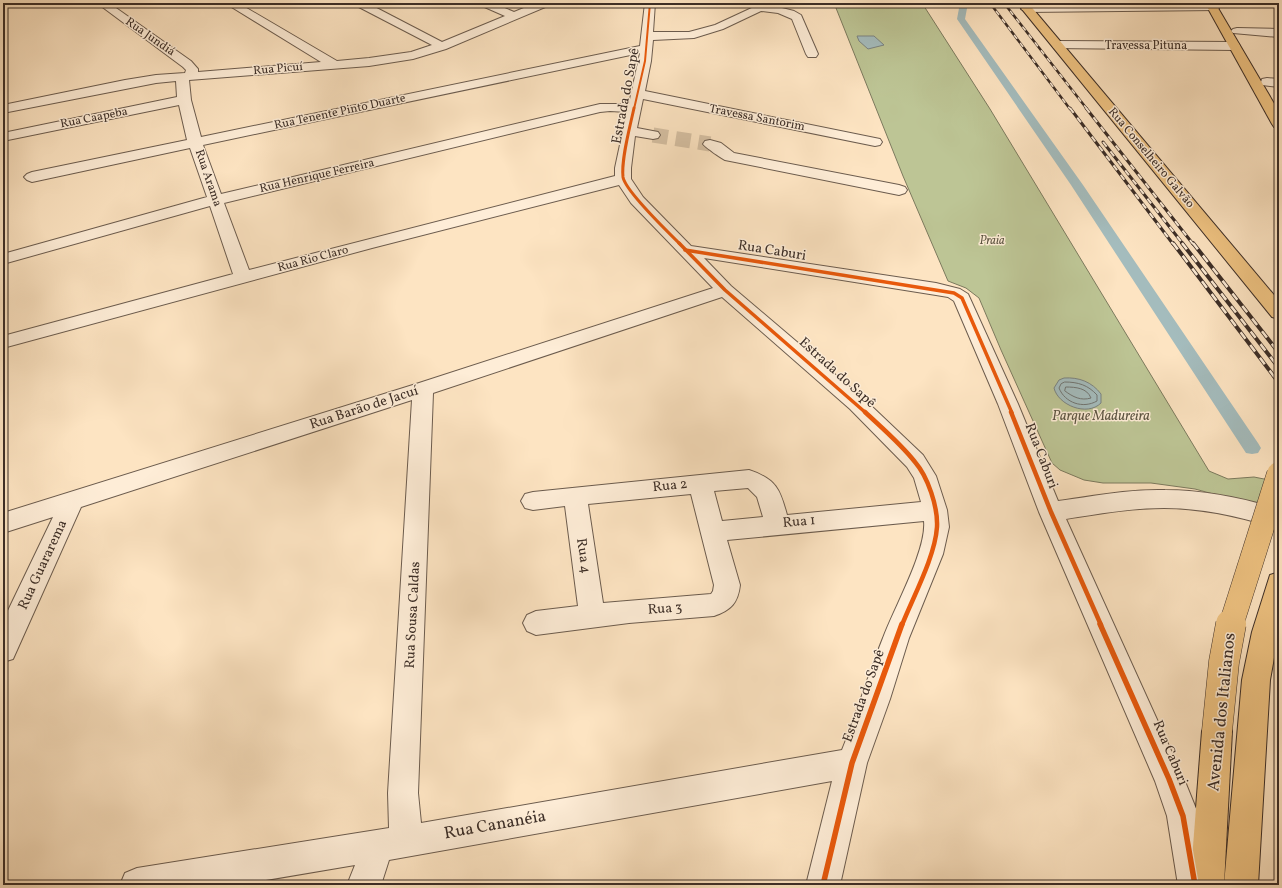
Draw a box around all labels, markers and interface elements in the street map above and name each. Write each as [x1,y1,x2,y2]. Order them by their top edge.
street label: Rua Jundiá [122,14,178,60]
street label: Travessa Pituna [1105,38,1187,54]
street label: Estrada do Sapê [607,46,645,146]
street label: Rua Picuí [253,59,304,79]
street label: Rua Tenente Pinto Duarte [273,90,407,134]
street label: Travessa Santorim [708,101,807,135]
street label: Rua Caapeba [59,104,129,132]
street label: Rua Conselheiro Galvão [1104,104,1198,212]
street label: Rua Arama [191,147,225,209]
street label: Rua Henrique Ferreira [258,155,376,197]
park label: Praia [979,233,1005,249]
street label: Rua Caburi [736,236,808,266]
street label: Rua Rio Claro [276,242,350,276]
street label: Estrada do Sapê [794,333,880,413]
street label: Rua Barão de Jacuí [307,381,422,435]
park label: Parque Madureira [1052,407,1150,426]
street label: Rua Caburi [1020,420,1062,492]
street label: Rua 2 [652,475,688,497]
street label: Rua 1 [782,511,816,533]
street label: Rua Guararema [14,517,72,613]
street label: Rua 4 [571,537,595,575]
street label: Rua Sousa Caldas [401,561,425,669]
street label: Rua 3 [647,598,683,620]
street label: Avenida dos Italianos [1202,632,1242,792]
street label: Estrada do Sapê [838,647,890,745]
street label: Rua Caburi [1148,718,1192,788]
street label: Rua Cananéia [442,805,548,845]

